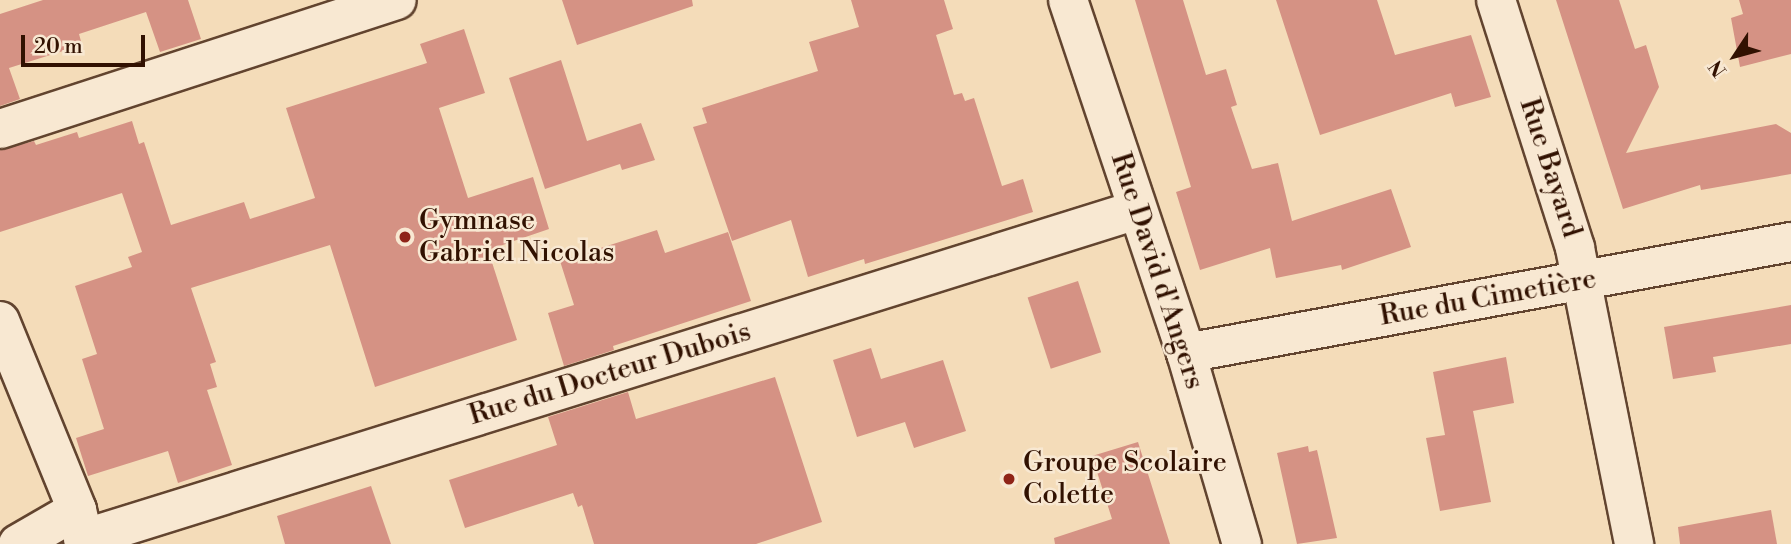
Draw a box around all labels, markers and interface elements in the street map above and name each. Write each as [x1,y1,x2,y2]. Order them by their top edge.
scale bar [24,21,149,65]
north arrow [1700,21,1770,91]
text: 20 m [34,34,83,60]
text: N [1704,55,1732,81]
street label: Rue Bayard [1512,94,1588,242]
street label: Rue David d'Angers [1103,149,1211,393]
place label: Gymnase Gabriel Nicolas [419,204,615,270]
marker: Gymnase Gabriel Nicolas [397,229,413,245]
street label: Rue du Cimetière [1377,262,1599,334]
street label: Rue du Docteur Dubois [465,315,755,433]
place label: Groupe Scolaire Colette [1023,446,1227,512]
marker: Groupe Scolaire Colette [1001,471,1017,487]

